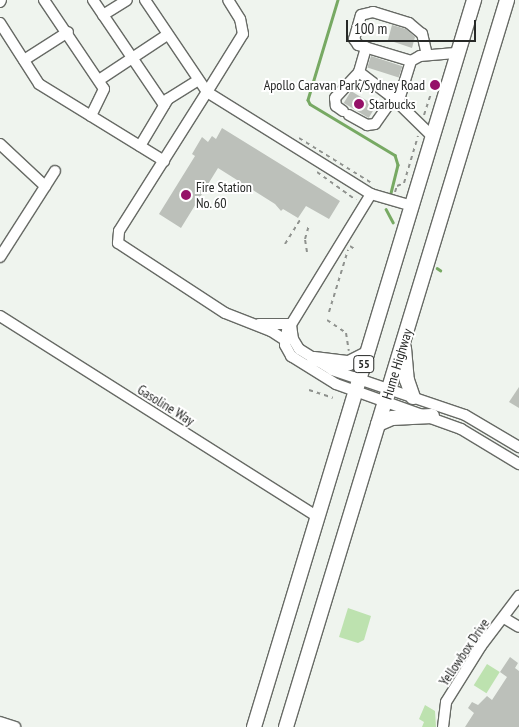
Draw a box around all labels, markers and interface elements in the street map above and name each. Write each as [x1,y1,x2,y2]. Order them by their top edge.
scale bar [349,10,479,42]
text: 100 m [354,19,387,38]
place label: Apollo Caravan Park/Sydney Road [263,77,425,93]
marker: Apollo Caravan Park/Sydney Road [429,79,441,91]
place label: Starbucks [369,96,416,112]
marker: Starbucks [353,98,365,110]
place label: Fire Station No. 60 [196,179,252,212]
marker: Fire Station No. 60 [180,189,192,201]
street label: Hume Highway [378,326,416,402]
road number: 55 [353,354,375,374]
street label: Gasoline Way [134,381,198,429]
street label: Yellowbox Drive [435,615,493,689]

